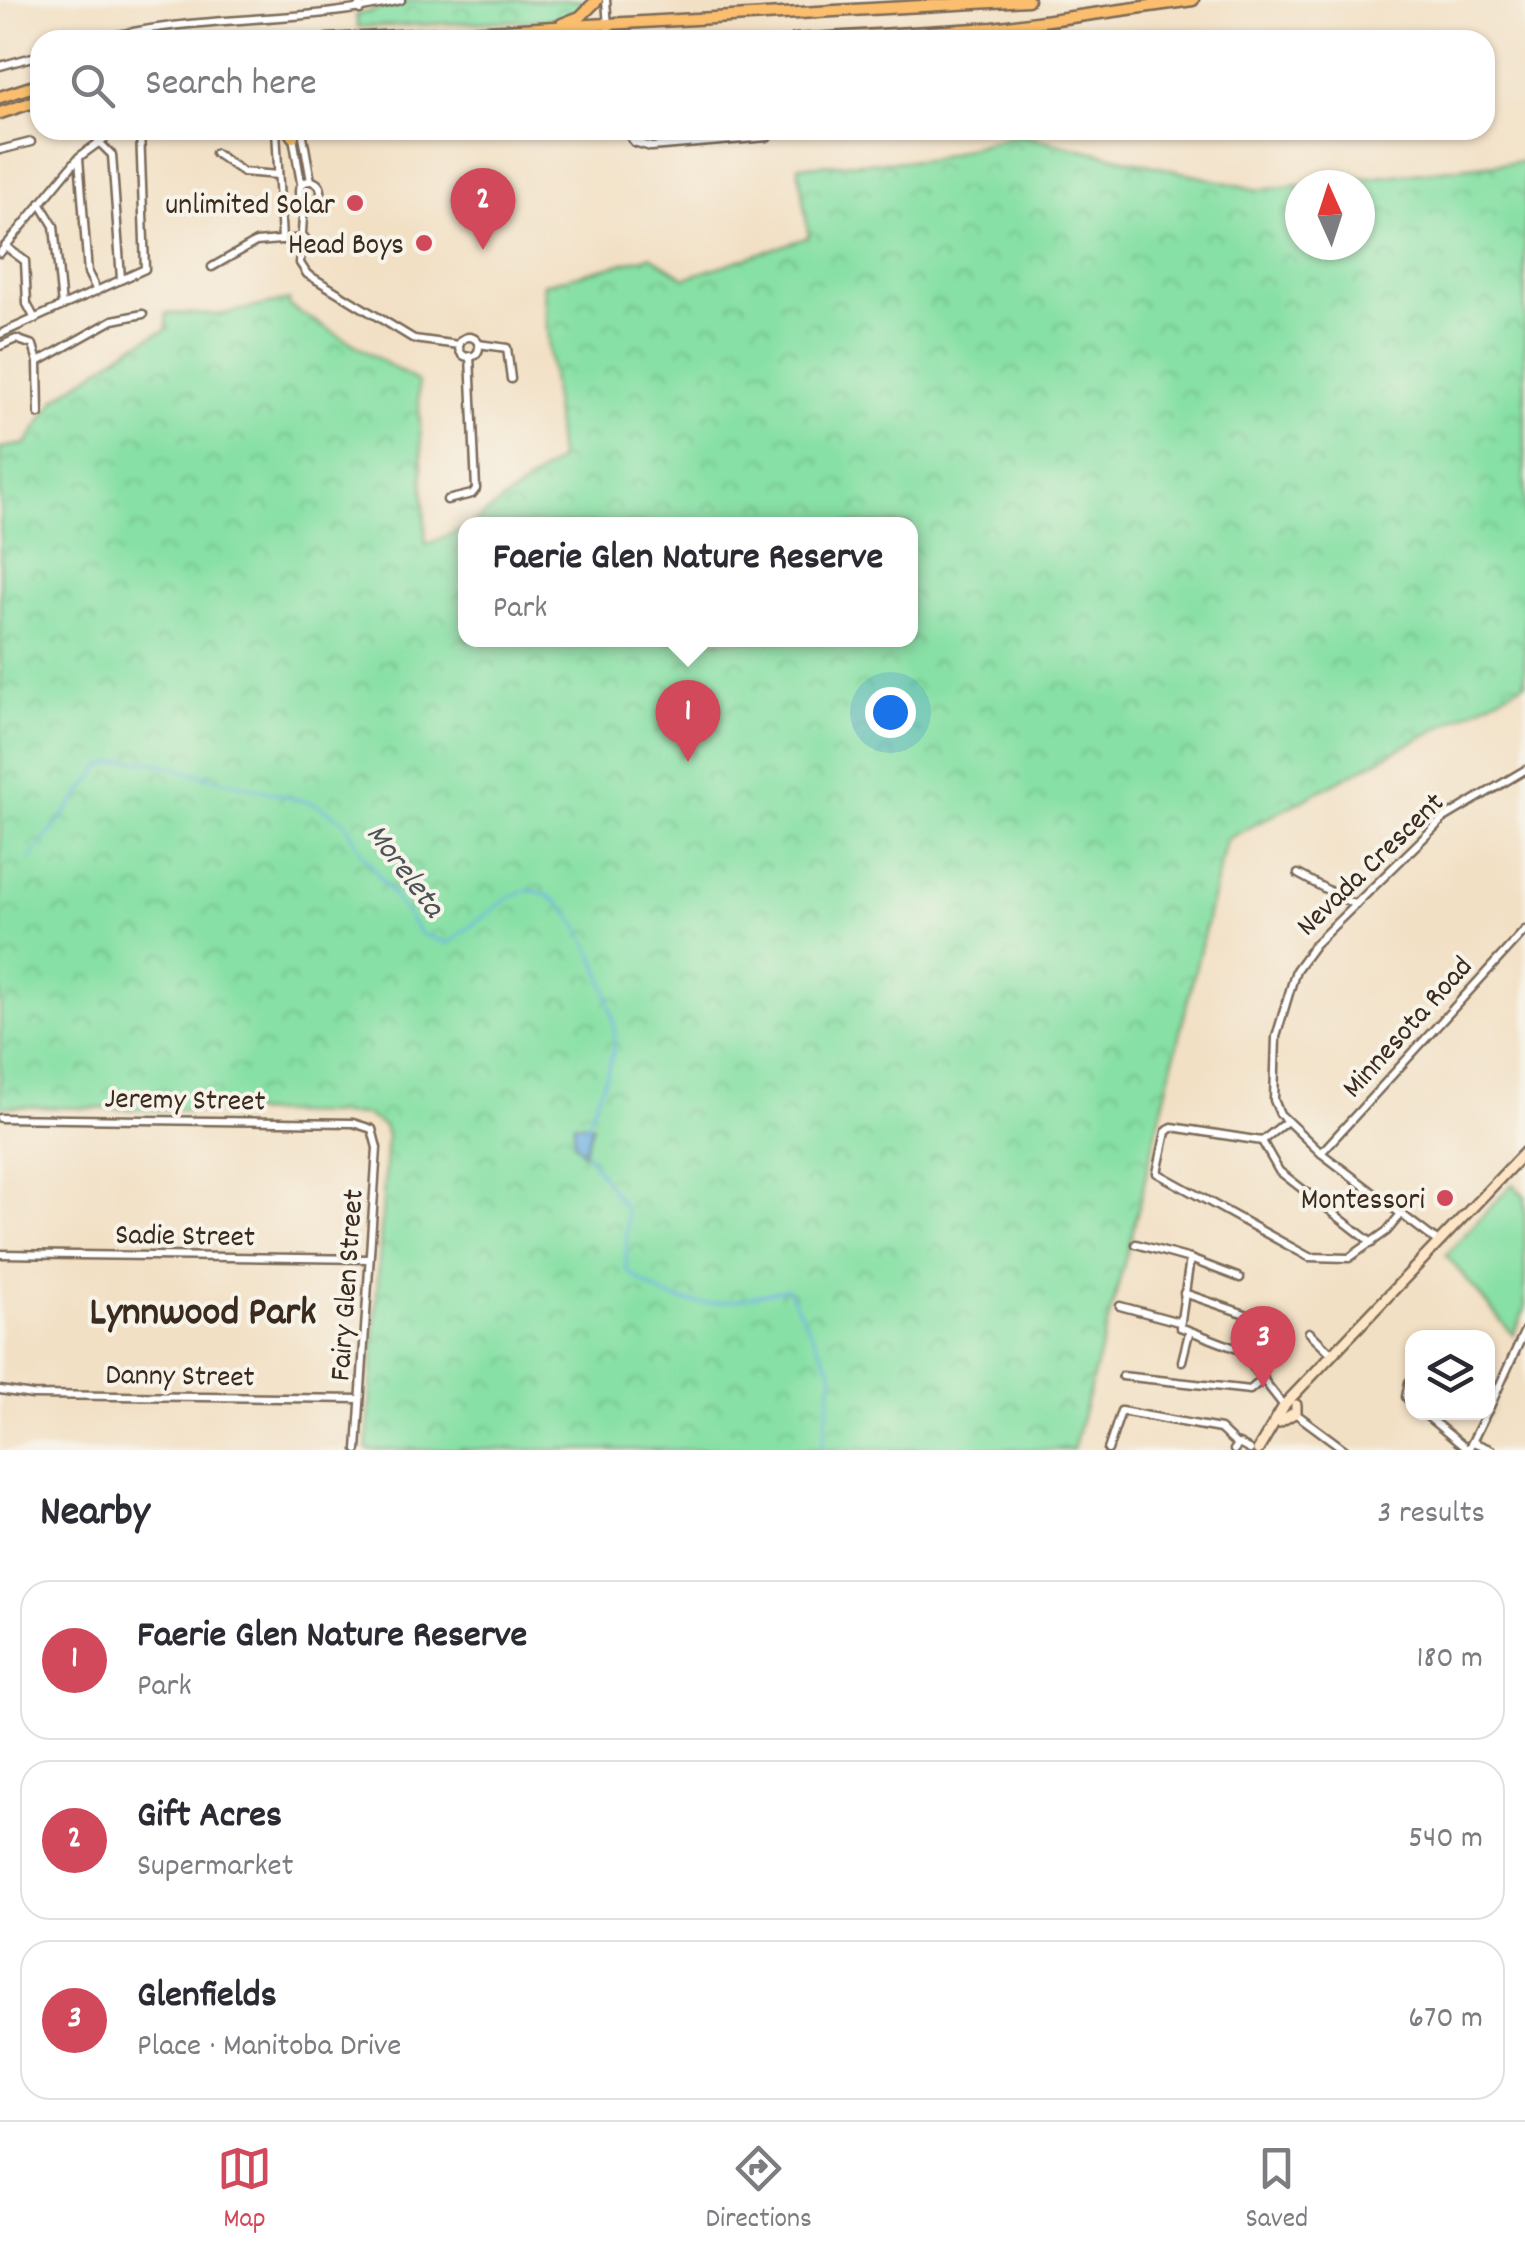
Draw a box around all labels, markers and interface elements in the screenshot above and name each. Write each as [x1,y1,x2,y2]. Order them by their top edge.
search box [30,30,1495,140]
icon: search [65,58,120,113]
text: Search here [145,58,317,113]
pin: 2 [450,168,516,250]
north arrow [1285,170,1375,260]
place label: unlimited Solar [165,186,335,229]
marker: unlimited Solar [344,192,366,214]
place label: Head Boys [288,226,404,269]
marker: Head Boys [413,232,435,254]
popup [458,517,918,647]
text: Faerie Glen Nature Reserve [493,532,883,587]
text: Park [493,587,547,633]
pin: 1 [656,680,720,762]
your location [865,687,916,738]
street label: Nevada Crescent [1288,784,1456,948]
water label: Moreleta [352,815,455,930]
street label: Minnesota Road [1334,948,1485,1110]
street label: Jeremy Street [104,1080,266,1125]
place label: Montessori [1301,1181,1425,1224]
marker: Montessori [1434,1187,1456,1209]
street label: Fairy Glen Street [321,1188,378,1383]
street label: Sadie Street [115,1216,255,1261]
district label: Lynnwood Park [90,1287,316,1344]
pin: 3 [1230,1306,1296,1388]
map controls [1405,1330,1495,1420]
button: layers [1405,1330,1495,1420]
street label: Danny Street [105,1356,255,1401]
text: Nearby [40,1485,150,1545]
text: 3 results [1377,1492,1485,1538]
text: Faerie Glen Nature Reserve [137,1610,527,1665]
text: 1 [71,1637,78,1683]
text: 180 m [1416,1637,1483,1683]
text: Park [137,1665,192,1711]
text: Gift Acres [137,1790,282,1845]
text: 2 [68,1817,81,1863]
text: 540 m [1408,1817,1483,1863]
text: Supermarket [137,1845,293,1891]
text: Glenfields [137,1970,277,2025]
text: 3 [67,1997,82,2043]
text: 670 m [1408,1997,1483,2043]
text: Place · Manitoba Drive [137,2025,401,2071]
tab: Map [217,2141,272,2241]
tab: Directions [706,2141,812,2241]
tab: Saved [1246,2141,1308,2241]

